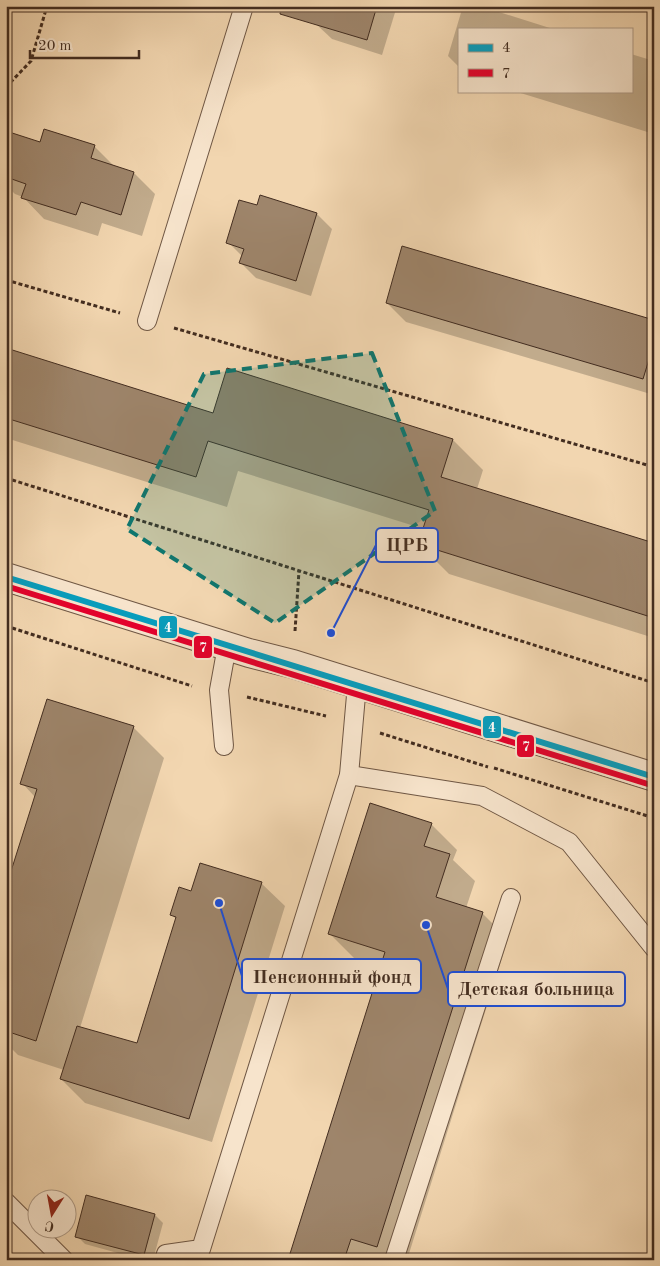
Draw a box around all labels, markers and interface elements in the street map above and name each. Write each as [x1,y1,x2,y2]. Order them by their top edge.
scale bar [30,28,139,60]
legend [458,28,632,92]
text: 20 m [38,39,72,54]
text: 4 [502,41,511,56]
text: 7 [502,67,511,82]
callout: ЦРБ [376,528,438,562]
text: ЦРБ [386,537,428,556]
line badge: 4 [158,615,178,639]
text: 4 [164,621,172,635]
line badge: 7 [193,635,213,659]
text: 7 [199,641,207,655]
line badge: 4 [482,715,502,739]
text: 4 [488,721,496,735]
line badge: 7 [516,734,535,758]
text: 7 [522,740,530,754]
callout: Пенсионный фонд [242,959,421,993]
text: Пенсионный фонд [253,969,412,988]
callout: Детская больница [448,972,625,1006]
text: Детская больница [458,981,615,1000]
north arrow [28,1188,78,1238]
text: С [44,1218,56,1234]

